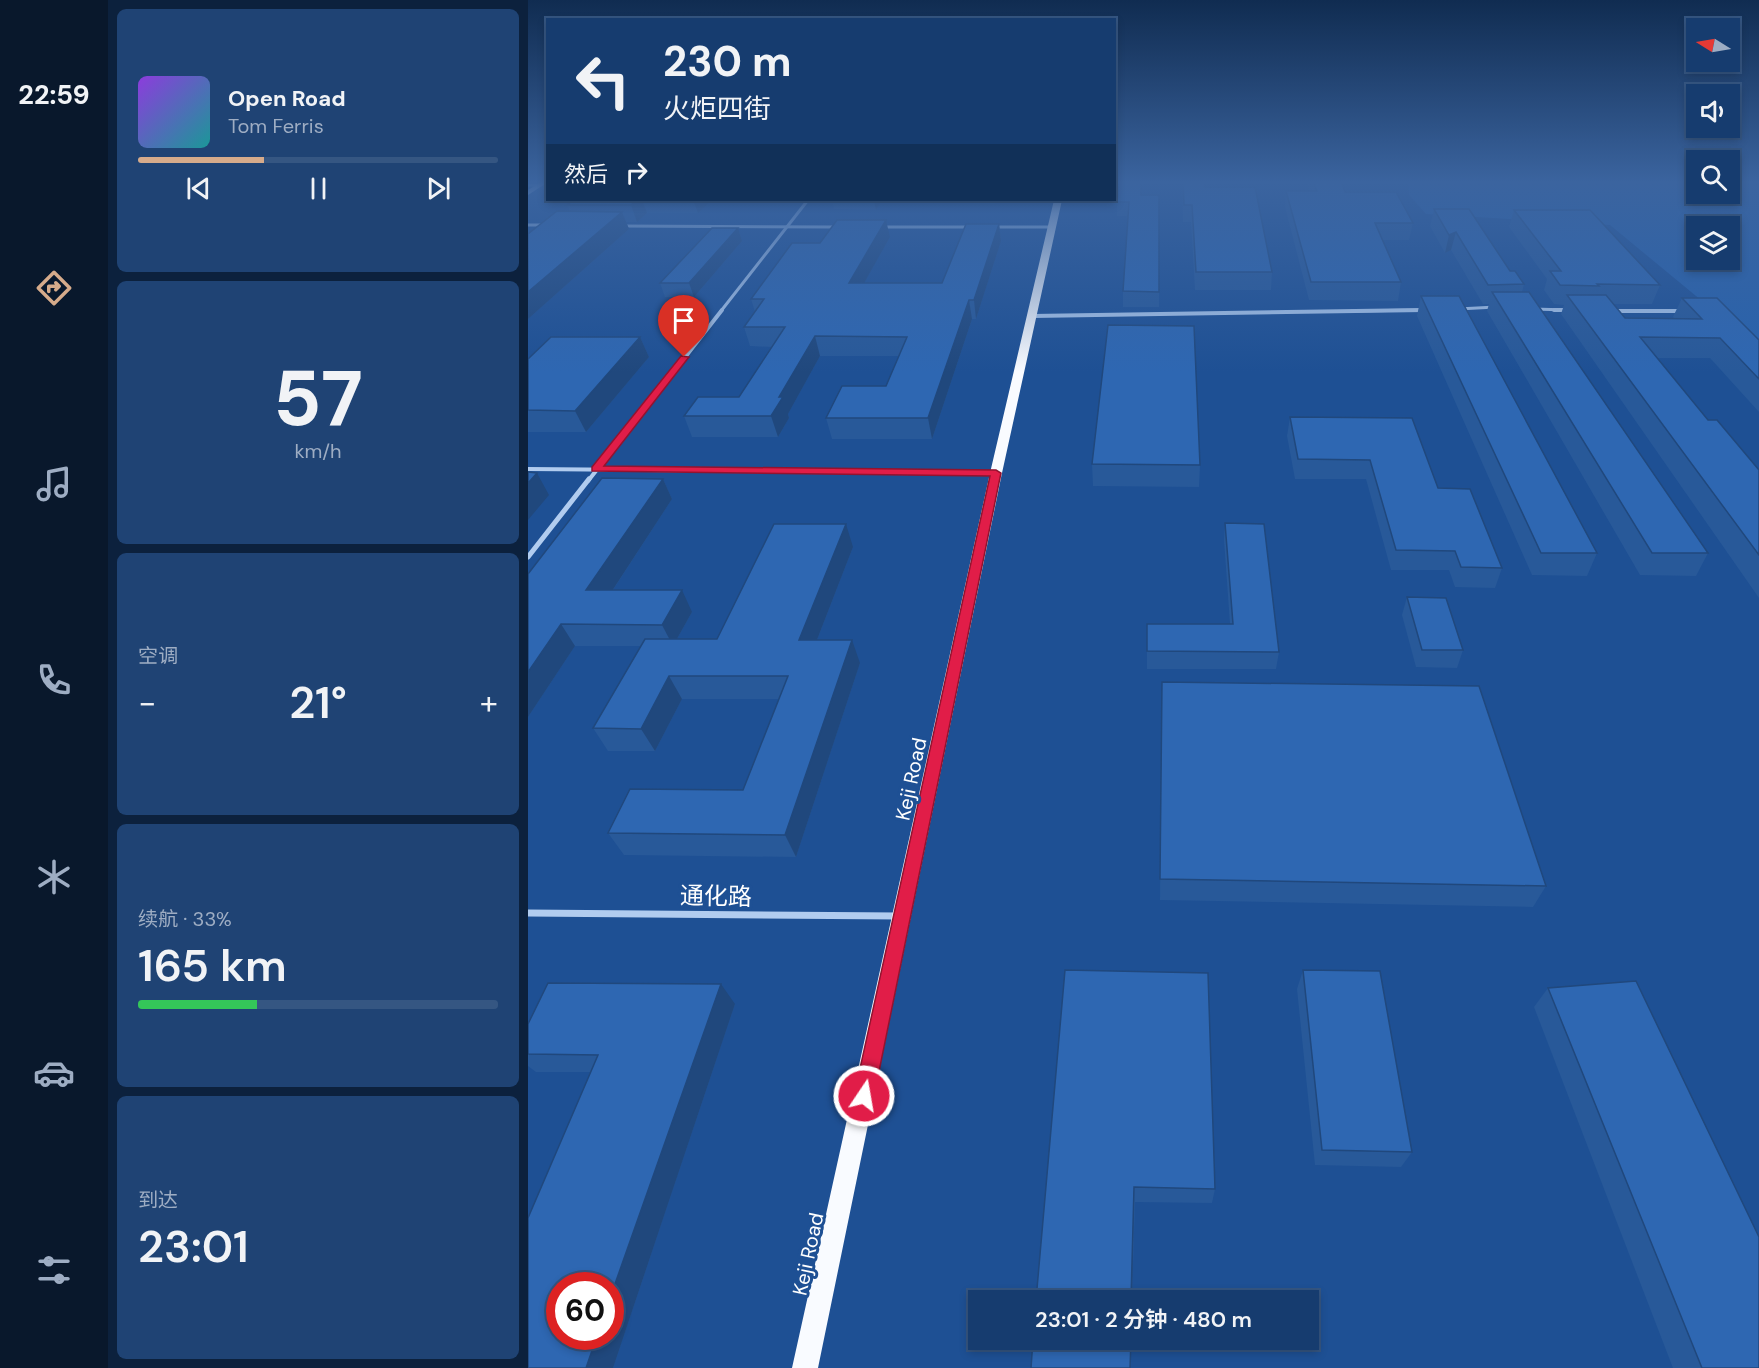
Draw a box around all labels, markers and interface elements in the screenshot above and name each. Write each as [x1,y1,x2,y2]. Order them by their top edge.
north arrow [1686,18,1740,72]
map controls [1686,18,1740,270]
text: 230 m [663,34,792,89]
icon: left [564,42,642,120]
text: 22:59 [18,77,90,112]
text: Open Road [228,84,346,113]
button: sound [1686,84,1740,138]
text: 火炬四街 [663,91,771,126]
text: Tom Ferris [228,113,324,139]
button: search [1686,150,1740,204]
icon: right [620,156,653,189]
text: 然后 [564,160,608,189]
icon: previous [182,172,215,205]
icon: pause [302,172,335,205]
icon: next [422,172,455,205]
button: layers [1686,216,1740,270]
icon: directions [33,267,75,309]
pin [658,295,709,357]
icon: arrive [667,304,700,337]
text: 57 [273,348,363,449]
text: km/h [294,438,342,464]
icon: music [33,463,75,505]
text: 空调 [138,643,178,669]
icon: phone [33,659,75,701]
text: 21° [289,673,347,732]
text: − [138,681,156,724]
text: + [480,681,498,724]
street label: Keji Road [890,735,932,823]
icon: climate [33,856,75,898]
street label: 通化路 [680,880,752,912]
text: 续航 · 33% [138,906,232,932]
text: 165 km [138,936,287,995]
icon: car [33,1052,75,1094]
position arrow [832,1064,896,1128]
text: 到达 [138,1187,178,1213]
street label: Keji Road [787,1210,829,1298]
text: 23:01 [138,1217,249,1276]
icon: filters [33,1249,75,1291]
speed limit sign: 60 [546,1272,624,1350]
text: 23:01 · 2 分钟 · 480 m [1035,1305,1252,1334]

